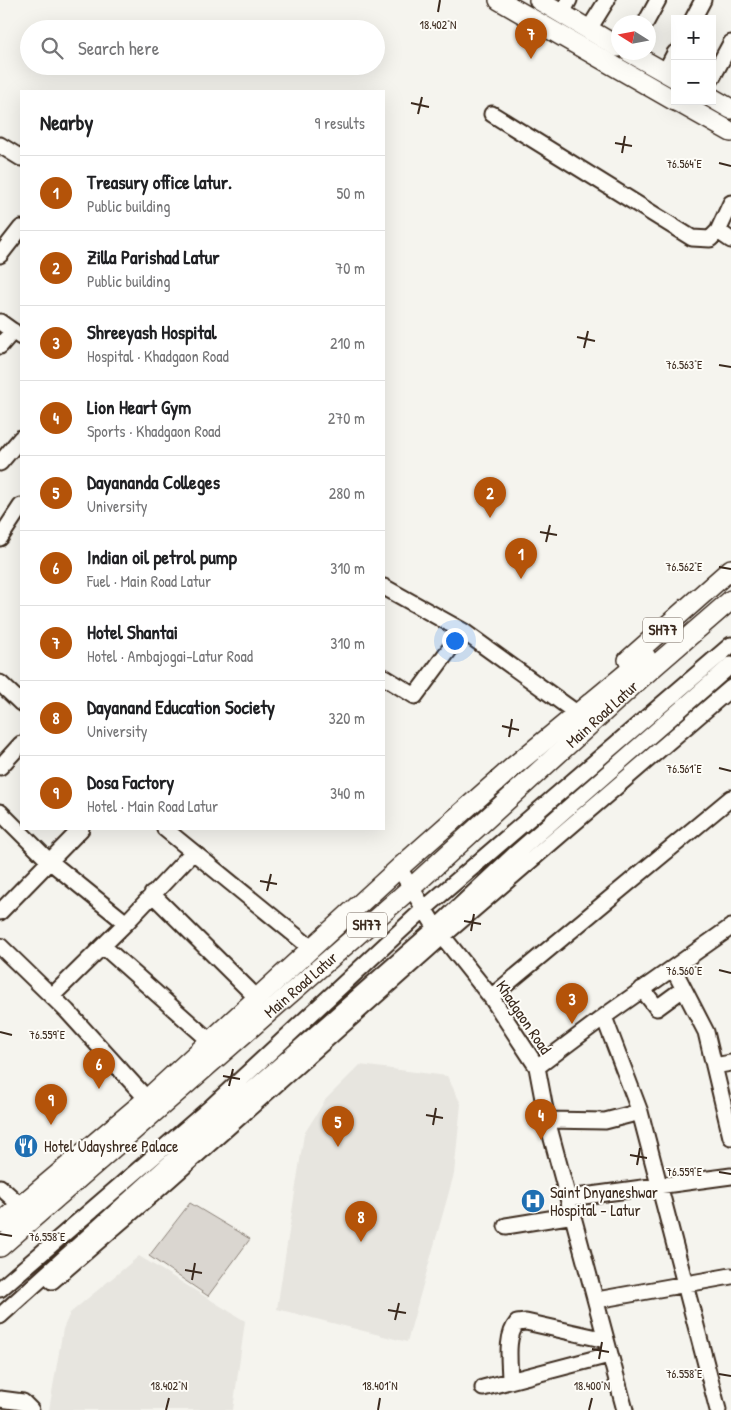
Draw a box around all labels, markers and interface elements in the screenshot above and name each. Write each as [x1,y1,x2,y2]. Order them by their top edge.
north arrow [611,15,656,60]
map controls [671,15,716,105]
button: + [671,15,716,60]
text: 18.402°N [420,16,456,33]
pin: 7 [515,18,547,59]
search box [20,20,385,75]
icon: search [38,34,66,62]
text: Search here [78,35,159,61]
button: − [671,60,716,105]
text: Nearby [40,108,93,137]
text: 9 results [314,112,365,134]
text: 76.564°E [666,155,703,172]
text: Treasury office latur. [87,169,232,195]
text: 1 [53,182,59,204]
text: 50 m [337,182,365,204]
text: Public building [87,195,170,217]
text: Zilla Parishad Latur [87,244,220,270]
text: 2 [52,257,60,279]
text: 70 m [335,257,365,279]
text: Public building [87,270,170,292]
text: Shreeyash Hospital [87,319,217,345]
text: 3 [52,332,60,354]
text: 210 m [330,332,365,354]
text: Hospital · Khadgaon Road [87,345,229,367]
text: 76.563°E [666,356,703,373]
text: Lion Heart Gym [87,394,191,420]
text: 4 [53,407,59,429]
text: 270 m [328,407,365,429]
text: Sports · Khadgaon Road [87,420,221,442]
text: Dayananda Colleges [87,469,220,495]
pin: 2 [474,477,506,518]
text: 5 [53,482,59,504]
text: 280 m [329,482,365,504]
text: University [87,495,148,517]
pin: 1 [505,538,537,579]
text: Indian oil petrol pump [87,544,237,570]
text: 6 [53,557,59,579]
text: 310 m [330,557,365,579]
text: 76.562°E [666,558,703,575]
text: Fuel · Main Road Latur [87,570,211,592]
road number: SH77 [643,618,683,642]
text: Hotel Shantai [87,619,178,645]
your location [442,628,468,654]
text: 7 [52,632,60,654]
text: 310 m [330,632,365,654]
text: Hotel · Ambajogai-Latur Road [87,645,253,667]
street label: Main Road Latur [561,675,643,753]
text: Dayanand Education Society [87,694,275,720]
text: 8 [53,707,59,729]
text: 320 m [329,707,365,729]
text: University [87,720,148,742]
text: 76.561°E [666,760,702,777]
text: Dosa Factory [87,769,174,795]
text: 9 [53,782,59,804]
text: 340 m [330,782,365,804]
text: Hotel · Main Road Latur [87,795,218,817]
road number: SH77 [347,912,387,938]
street label: Main Road Latur [259,946,342,1023]
text: 76.560°E [666,962,703,979]
street label: Khadgaon Road [491,976,557,1058]
pin: 3 [556,983,588,1024]
text: 76.559°E [29,1026,66,1043]
pin: 6 [83,1048,115,1089]
pin: 9 [35,1084,67,1125]
pin: 4 [525,1099,557,1140]
pin: 5 [322,1106,354,1147]
restaurant icon: Hotel Udayshree Palace [13,1133,39,1159]
place label: Hotel Udayshree Palace [44,1135,179,1157]
text: 76.559°E [666,1163,703,1180]
place label: Saint Dnyaneshwar Hospital - Latur [550,1181,658,1221]
hospital icon: Saint Dnyaneshwar Hospital - Latur [520,1188,546,1214]
pin: 8 [345,1201,377,1242]
text: 76.558°E [29,1228,66,1245]
text: 76.558°E [666,1365,703,1382]
text: 18.402°N [151,1377,187,1394]
text: 18.401°N [362,1377,398,1394]
text: 18.400°N [574,1377,610,1394]

